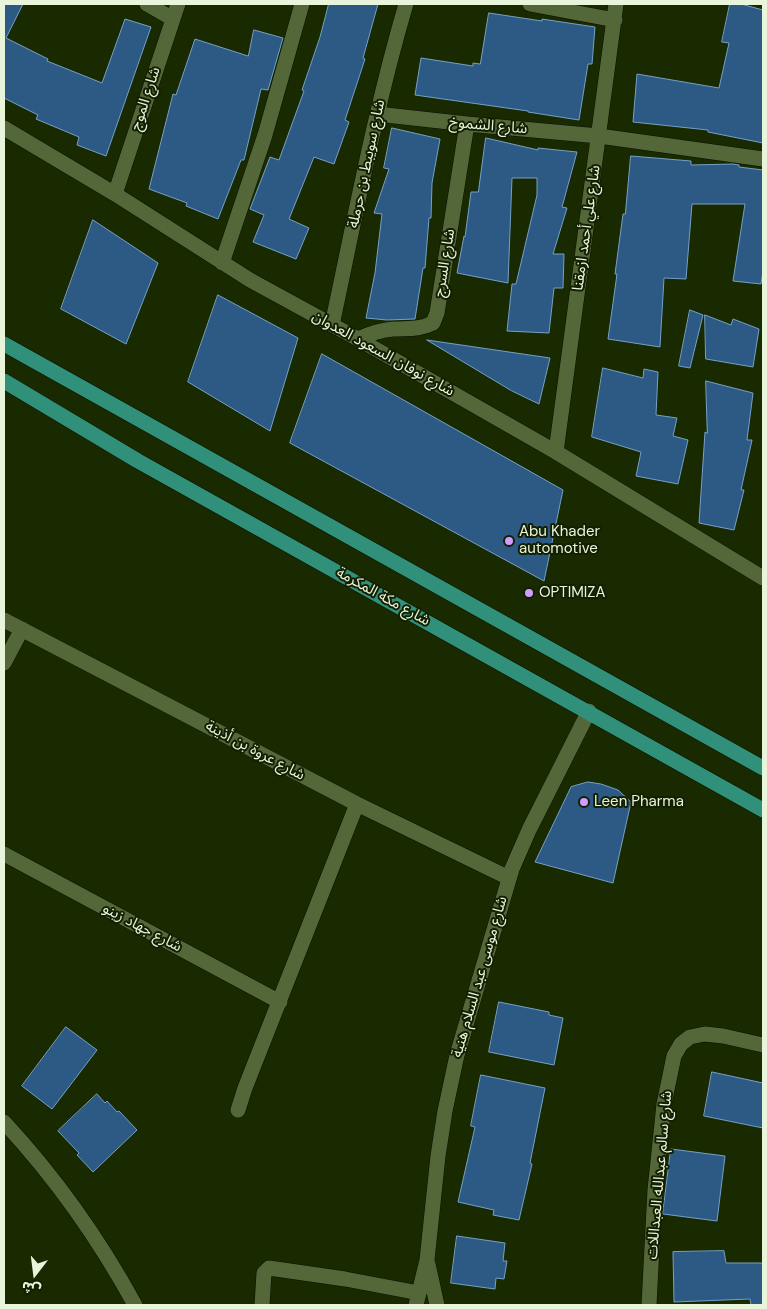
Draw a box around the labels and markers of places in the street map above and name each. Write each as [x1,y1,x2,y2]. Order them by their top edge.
place label: Abu Khader automotive [519,523,600,558]
marker: Abu Khader automotive [503,535,515,547]
place label: OPTIMIZA [539,584,605,602]
marker: OPTIMIZA [523,587,535,599]
place label: Leen Pharma [594,793,684,811]
marker: Leen Pharma [578,796,590,808]

